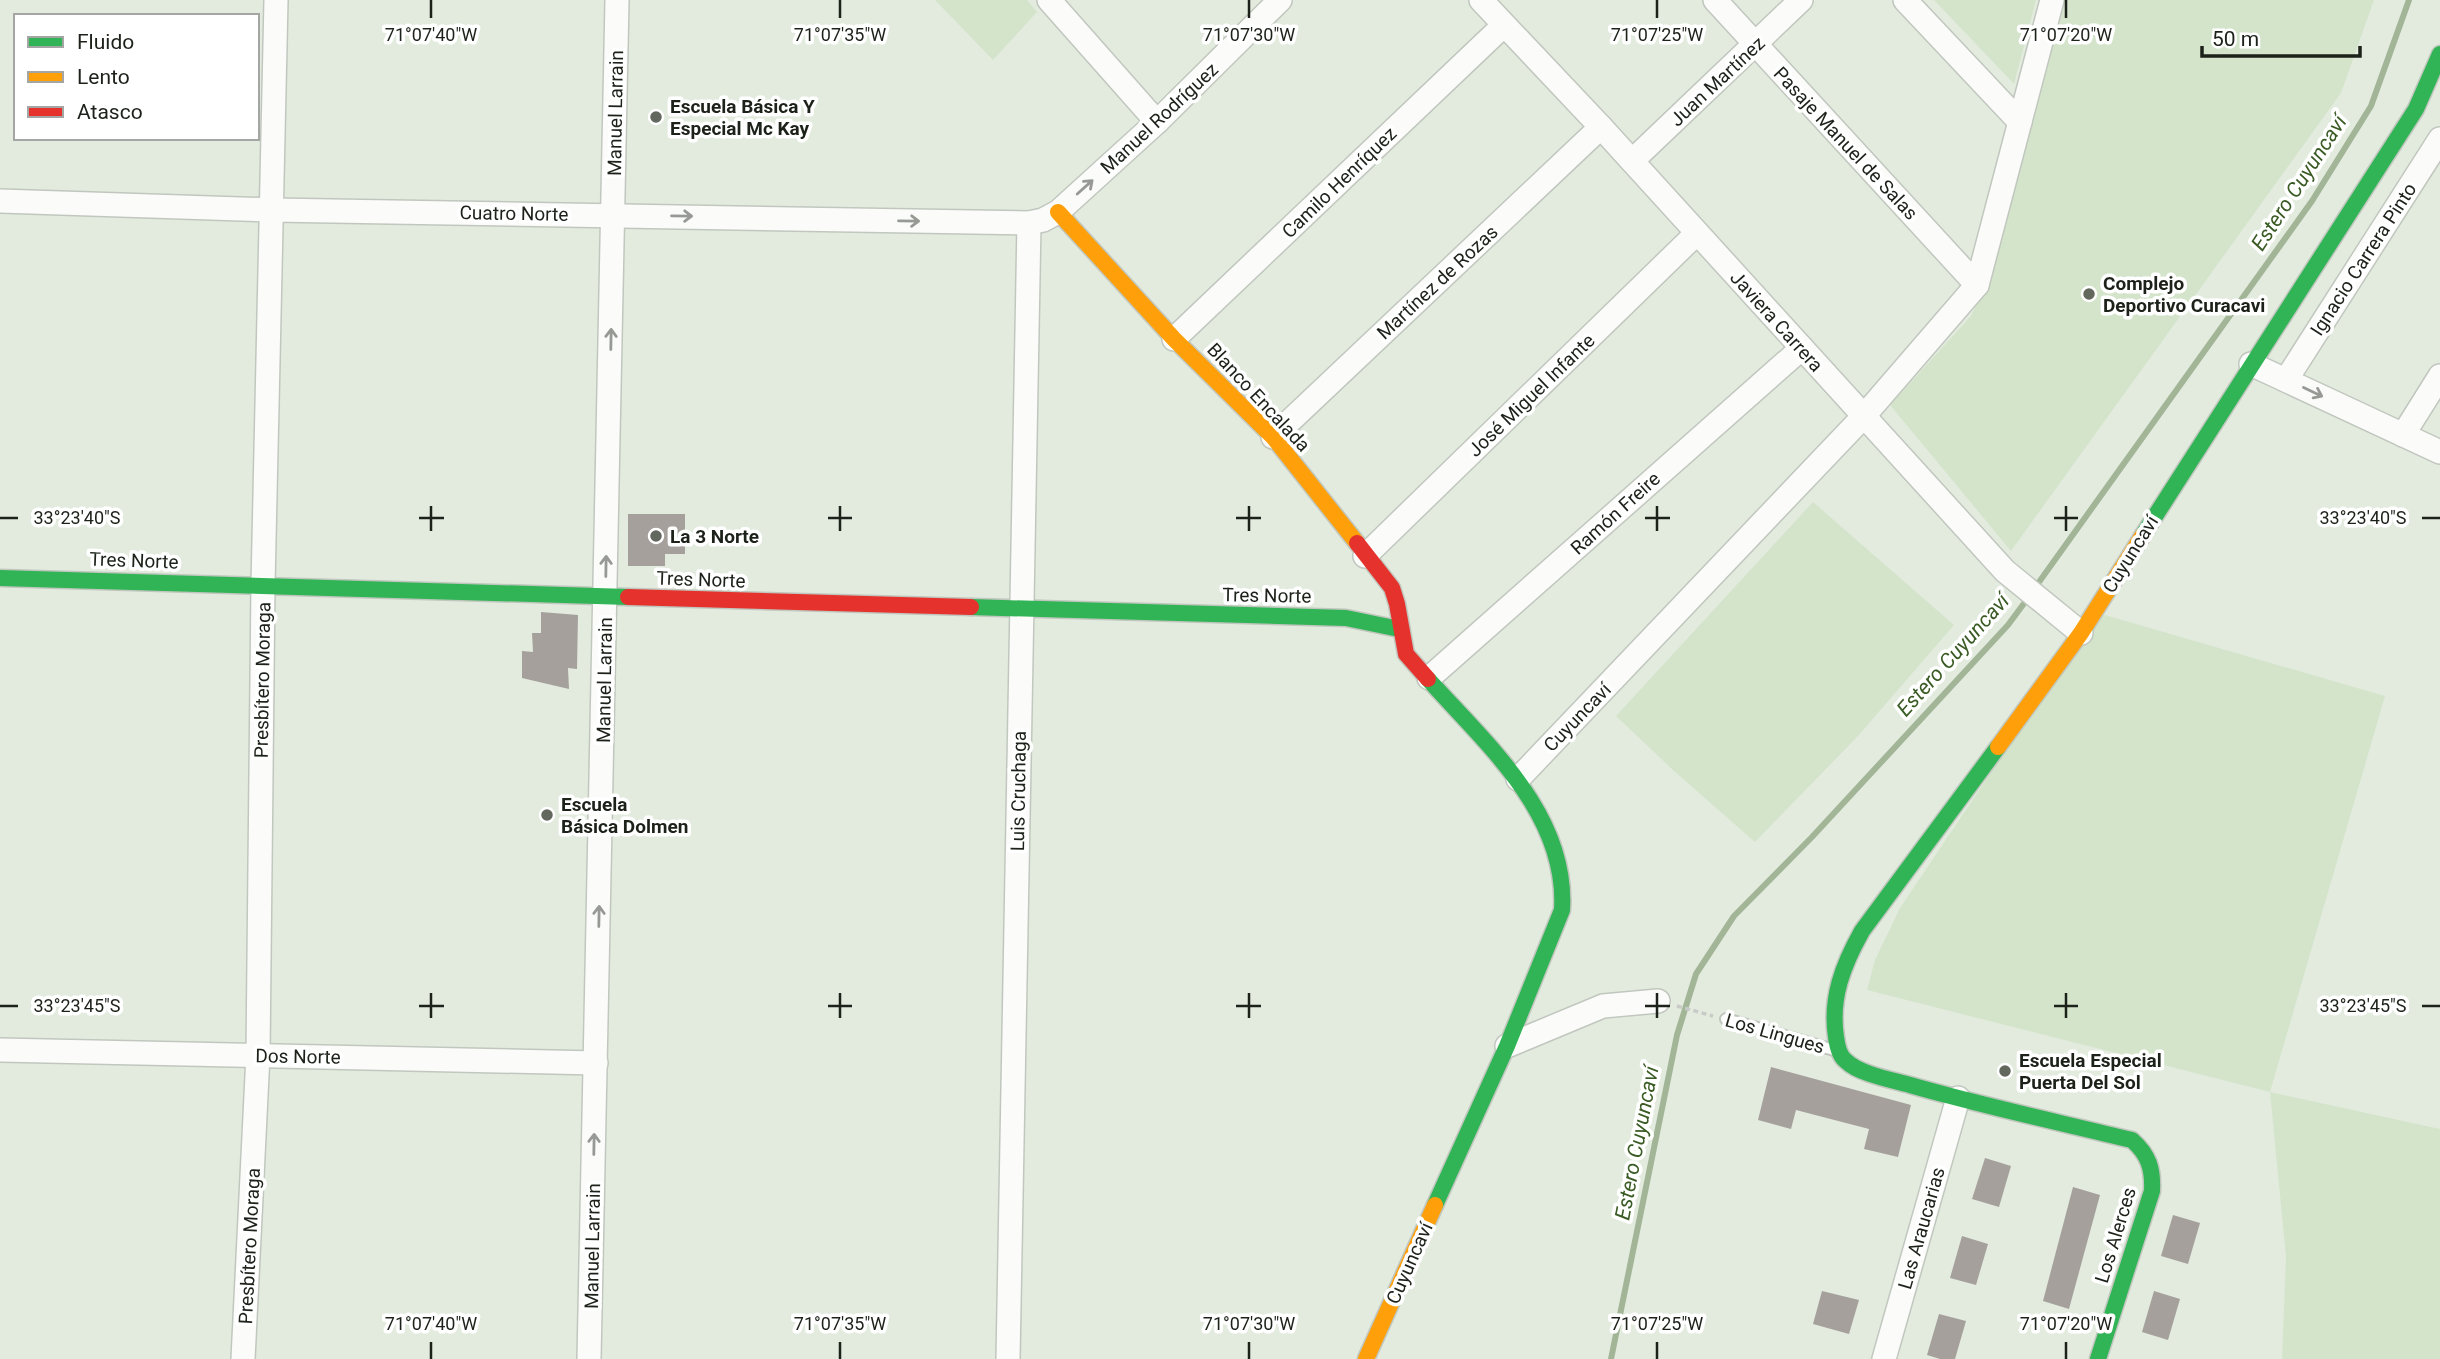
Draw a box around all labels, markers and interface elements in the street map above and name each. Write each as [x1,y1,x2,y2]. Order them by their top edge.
legend [14,14,259,140]
scale bar [2202,14,2360,58]
text: 71°07'40"W [385,24,477,45]
text: 71°07'35"W [794,24,886,45]
text: 71°07'30"W [1203,24,1295,45]
text: 71°07'25"W [1611,24,1703,45]
text: 71°07'20"W [2020,24,2112,45]
text: 50 m [2212,27,2259,51]
text: Fluido [77,30,134,54]
street label: Juan Martínez [1665,32,1770,131]
street label: Manuel Larrain [603,50,628,176]
street label: Manuel Rodríguez [1096,58,1223,179]
street label: Pasaje Manuel de Salas [1769,62,1923,225]
text: Lento [77,65,130,89]
place label: Escuela Básica Y Especial Mc Kay [670,95,815,140]
text: Atasco [77,100,143,124]
marker: Escuela Básica Y Especial Mc Kay [648,109,664,125]
water label: Estero Cuyuncaví [2246,109,2353,255]
street label: Camilo Henríquez [1277,122,1401,243]
one-way arrow [1076,179,1094,195]
street label: Ignacio Carrera Pinto [2305,179,2421,340]
street label: Cuatro Norte [459,201,569,226]
one-way arrow [670,209,693,223]
one-way arrow [898,214,921,228]
street label: Martínez de Rozas [1372,220,1503,344]
street label: Javiera Carrera [1725,266,1828,376]
place label: Complejo Deportivo Curacavi [2103,272,2265,317]
marker: Complejo Deportivo Curacavi [2081,286,2097,302]
one-way arrow [604,328,618,351]
street label: José Miguel Infante [1463,329,1599,462]
street label: Blanco Encalada [1202,338,1315,457]
one-way arrow [2302,386,2323,400]
street label: Ramón Freire [1566,467,1665,559]
text: 33°23'40"S [33,507,121,528]
text: 33°23'40"S [2319,507,2407,528]
street label: Cuyuncaví [2098,510,2164,597]
place label: La 3 Norte [670,525,759,548]
marker: La 3 Norte [648,528,664,544]
street label: Tres Norte [89,547,179,574]
one-way arrow [599,555,613,578]
street label: Tres Norte [656,566,746,593]
street label: Tres Norte [1222,583,1312,608]
water label: Estero Cuyuncaví [1892,587,2016,721]
street label: Presbítero Moraga [250,602,275,758]
street label: Manuel Larrain [592,617,617,743]
street label: Cuyuncaví [1539,677,1617,757]
street label: Luis Cruchaga [1006,731,1031,851]
place label: Escuela Básica Dolmen [561,793,688,838]
marker: Escuela Básica Dolmen [539,807,555,823]
one-way arrow [592,905,606,928]
text: 33°23'45"S [33,995,121,1016]
text: 33°23'45"S [2319,995,2407,1016]
street label: Los Lingues [1723,1008,1827,1059]
street label: Dos Norte [255,1044,341,1069]
place label: Escuela Especial Puerta Del Sol [2019,1049,2162,1094]
water label: Estero Cuyuncaví [1610,1061,1664,1222]
marker: Escuela Especial Puerta Del Sol [1997,1063,2013,1079]
one-way arrow [588,1133,601,1156]
street label: Las Araucarias [1893,1164,1950,1292]
street label: Presbítero Moraga [234,1167,265,1325]
street label: Manuel Larrain [580,1183,605,1309]
street label: Los Alerces [2090,1185,2141,1286]
street label: Cuyuncaví [1381,1218,1438,1308]
text: 71°07'40"W [385,1313,477,1334]
text: 71°07'35"W [794,1313,886,1334]
text: 71°07'30"W [1203,1313,1295,1334]
text: 71°07'25"W [1611,1313,1703,1334]
text: 71°07'20"W [2020,1313,2112,1334]

